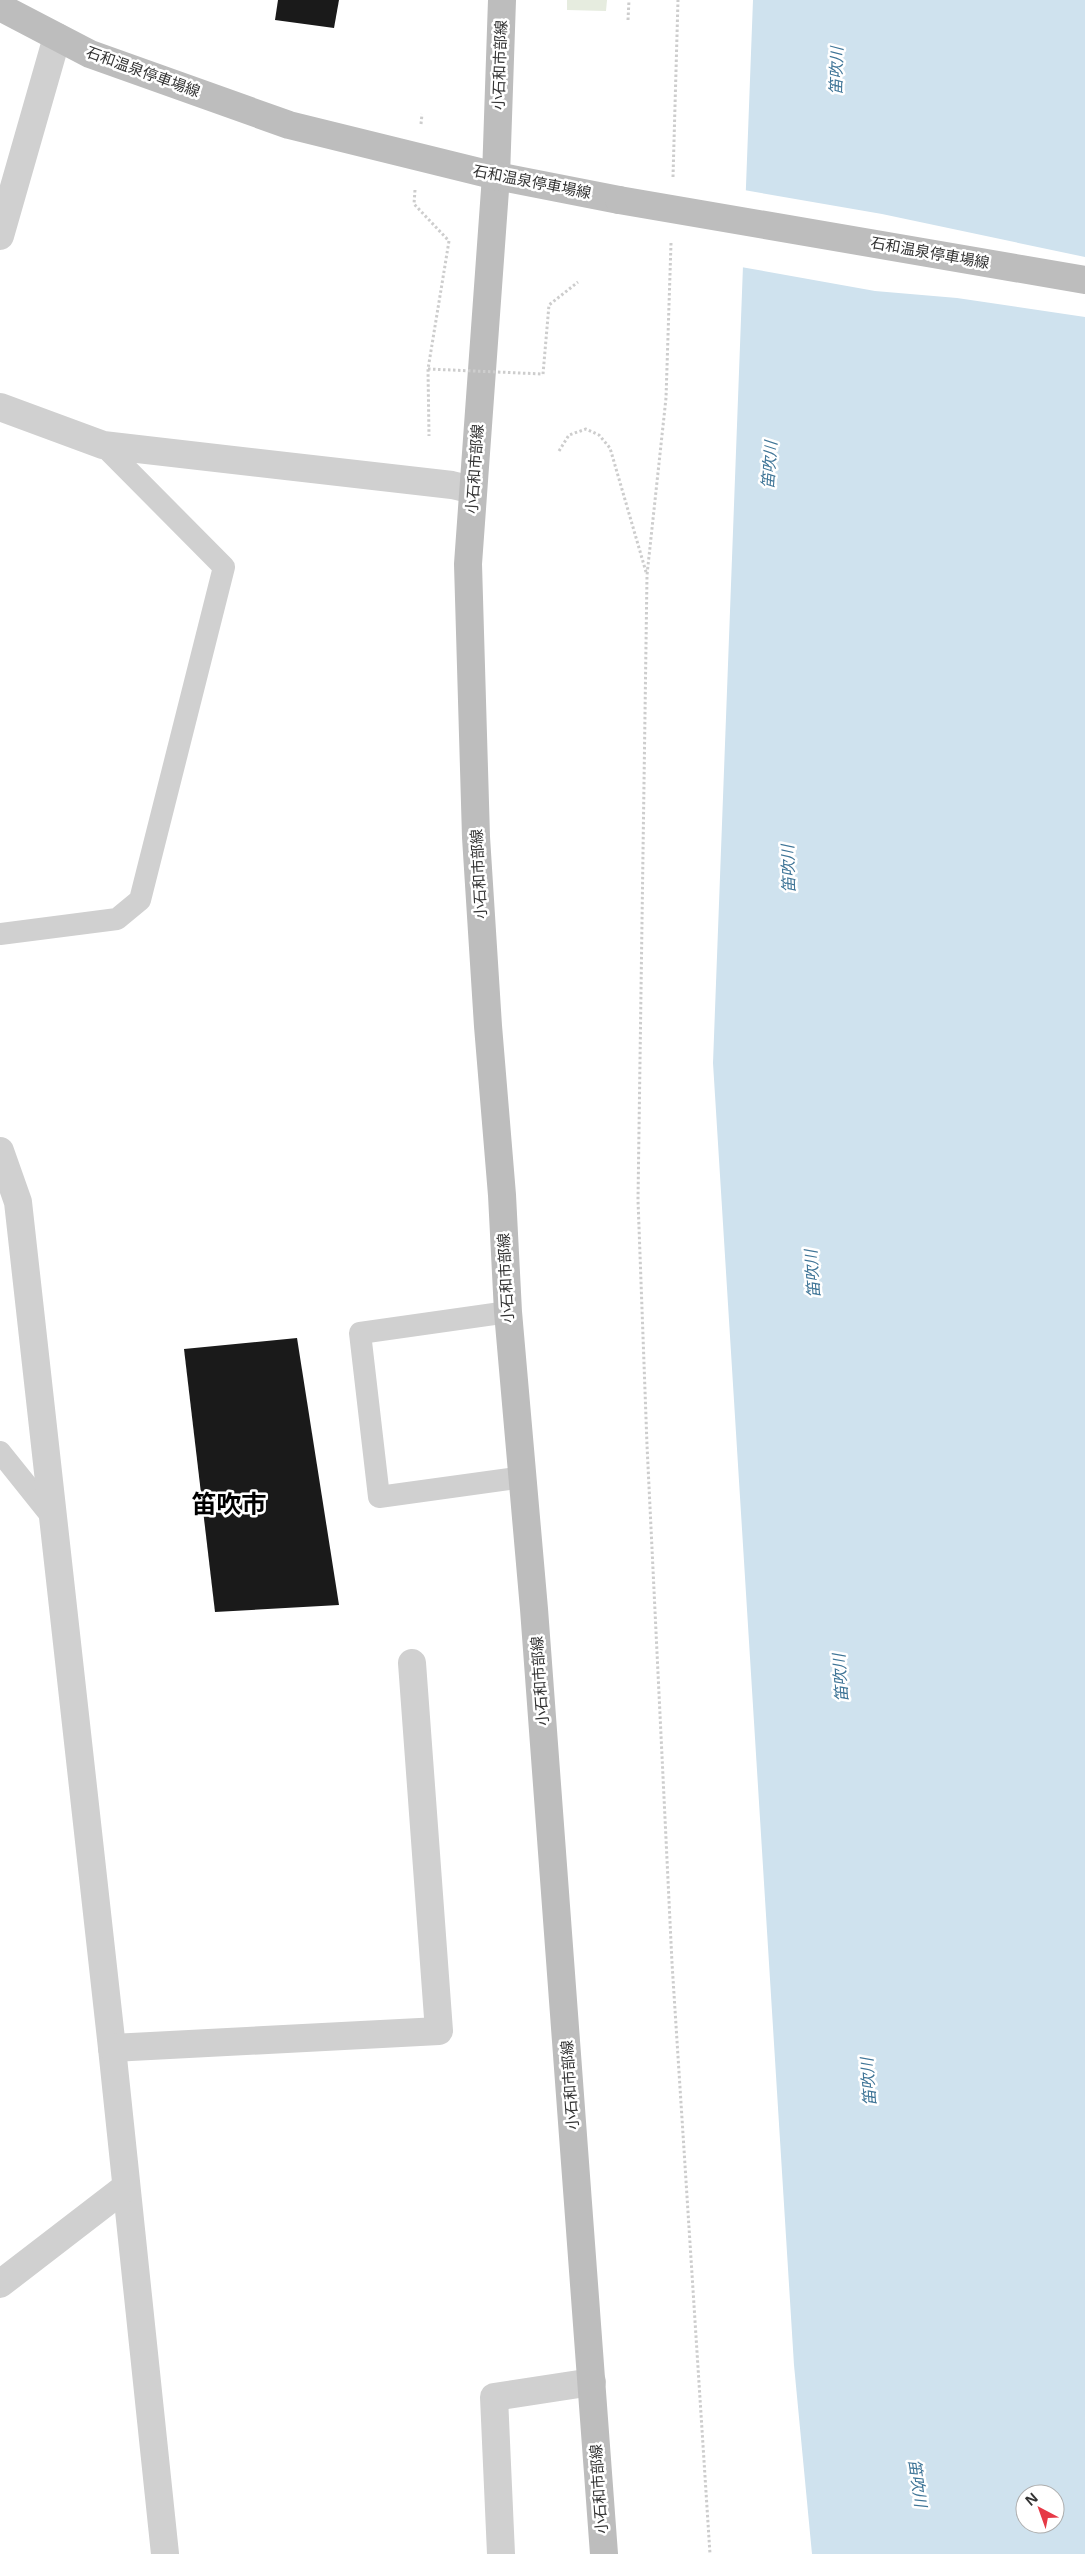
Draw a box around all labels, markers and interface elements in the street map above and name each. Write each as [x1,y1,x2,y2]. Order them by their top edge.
street label: 小石和市部線 [487,20,511,110]
street label: 石和温泉停車場線 [84,41,203,101]
water label: 笛吹川 [825,45,847,95]
street label: 石和温泉停車場線 [471,160,593,202]
street label: 石和温泉停車場線 [869,232,991,272]
street label: 小石和市部線 [461,423,487,515]
water label: 笛吹川 [756,438,782,490]
street label: 小石和市部線 [466,829,490,920]
water label: 笛吹川 [776,843,800,893]
street label: 小石和市部線 [493,1233,517,1324]
water label: 笛吹川 [799,1247,825,1299]
district label: 笛吹市 [191,1486,267,1520]
street label: 小石和市部線 [526,1635,552,1727]
water label: 笛吹川 [827,1651,853,1703]
street label: 小石和市部線 [556,2039,582,2131]
water label: 笛吹川 [855,2055,881,2107]
street label: 小石和市部線 [585,2443,611,2535]
water label: 笛吹川 [904,2458,933,2510]
north arrow [1015,2484,1065,2534]
text: N [1021,2488,1042,2510]

